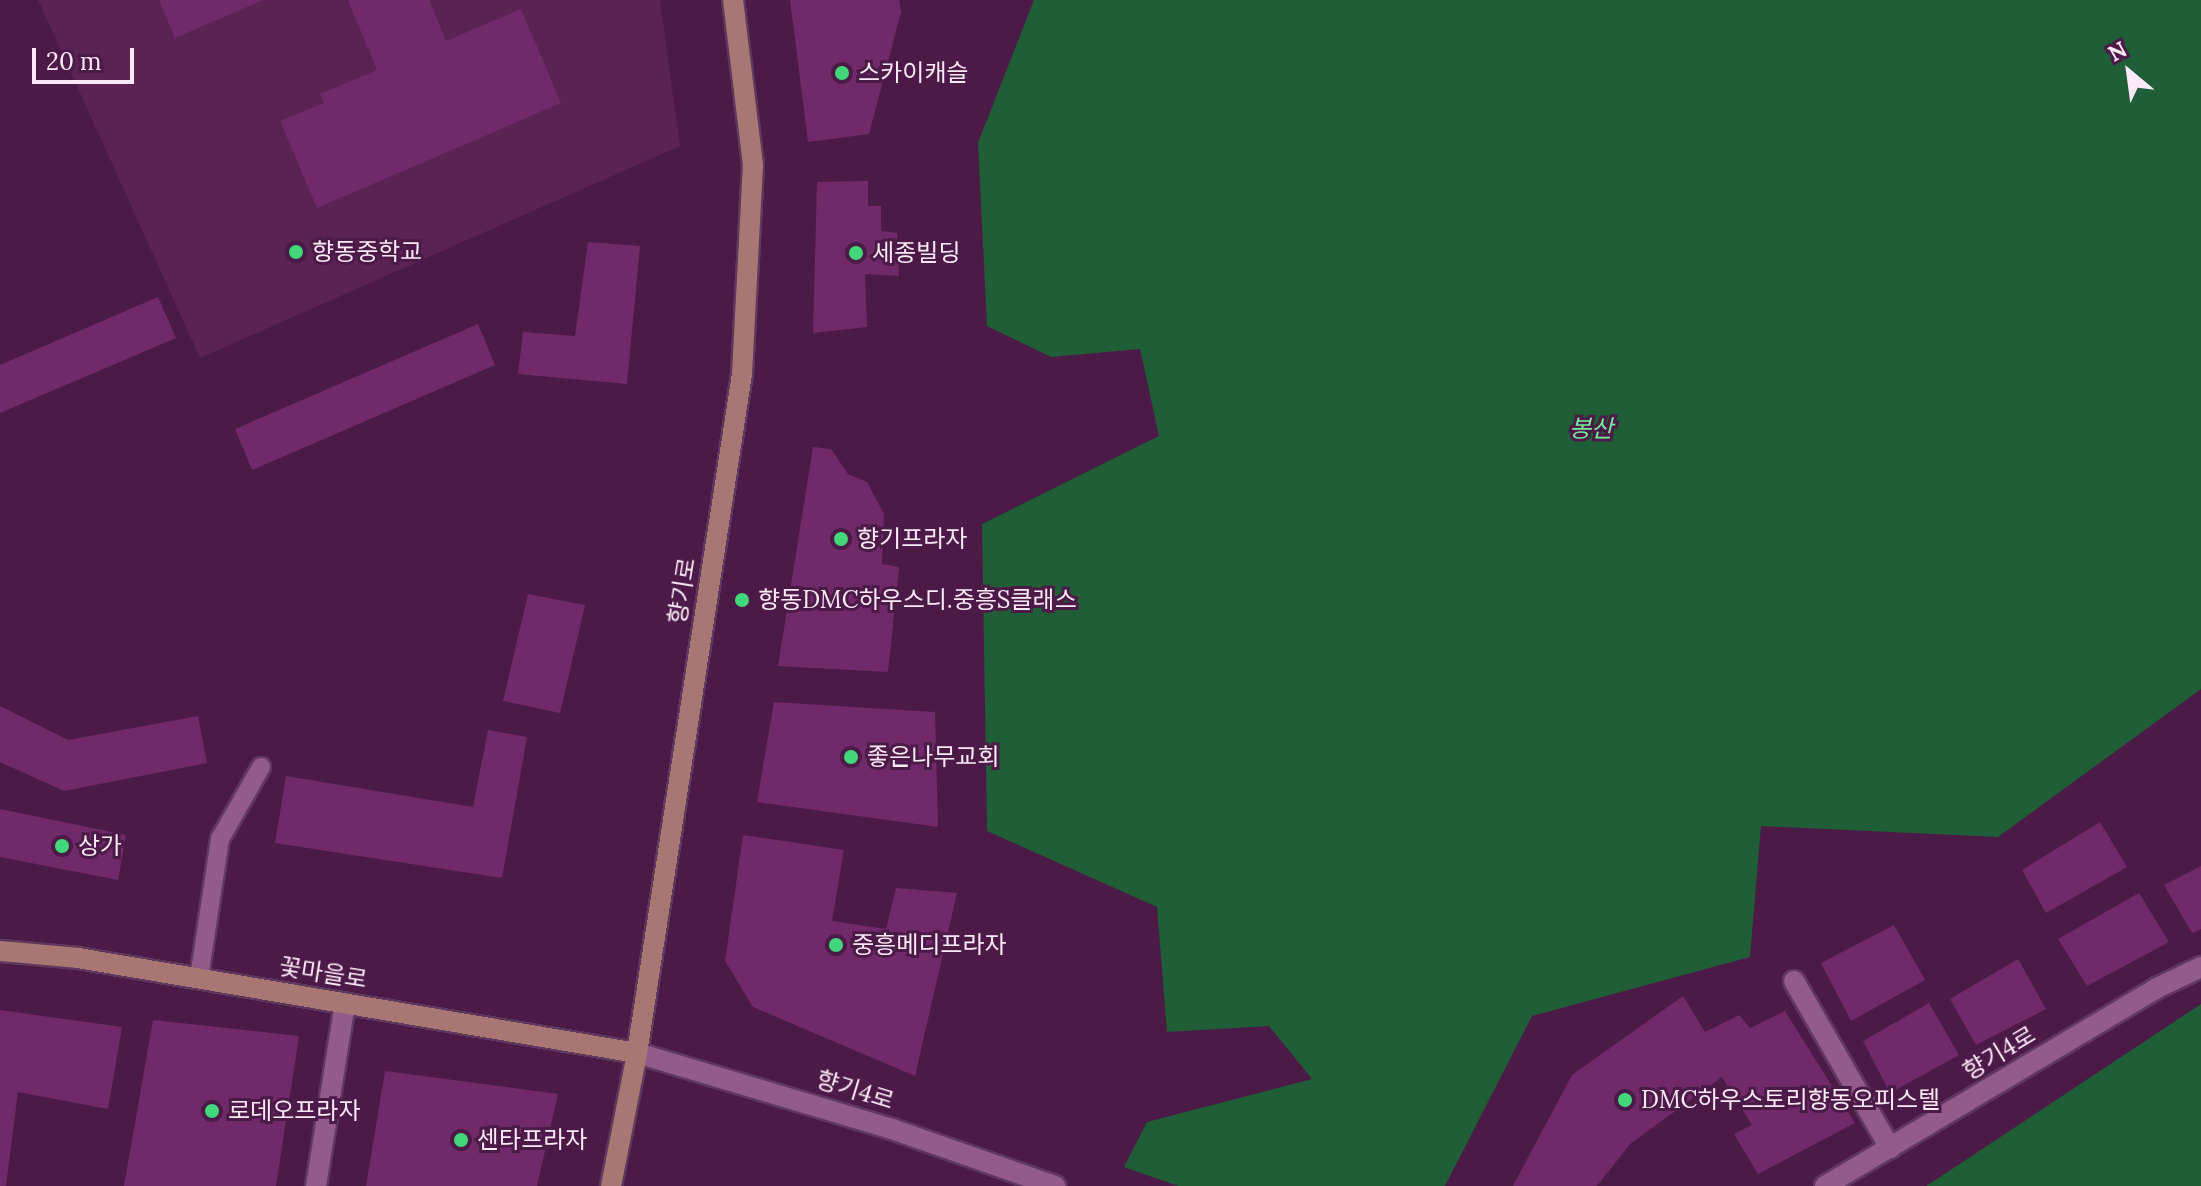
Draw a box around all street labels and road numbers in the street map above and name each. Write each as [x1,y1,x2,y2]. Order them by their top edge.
street label: 향기로 [663,556,701,626]
street label: 꽃마을로 [277,952,369,994]
street label: 향기4로 [1958,1020,2040,1086]
street label: 향기4로 [813,1065,897,1115]

